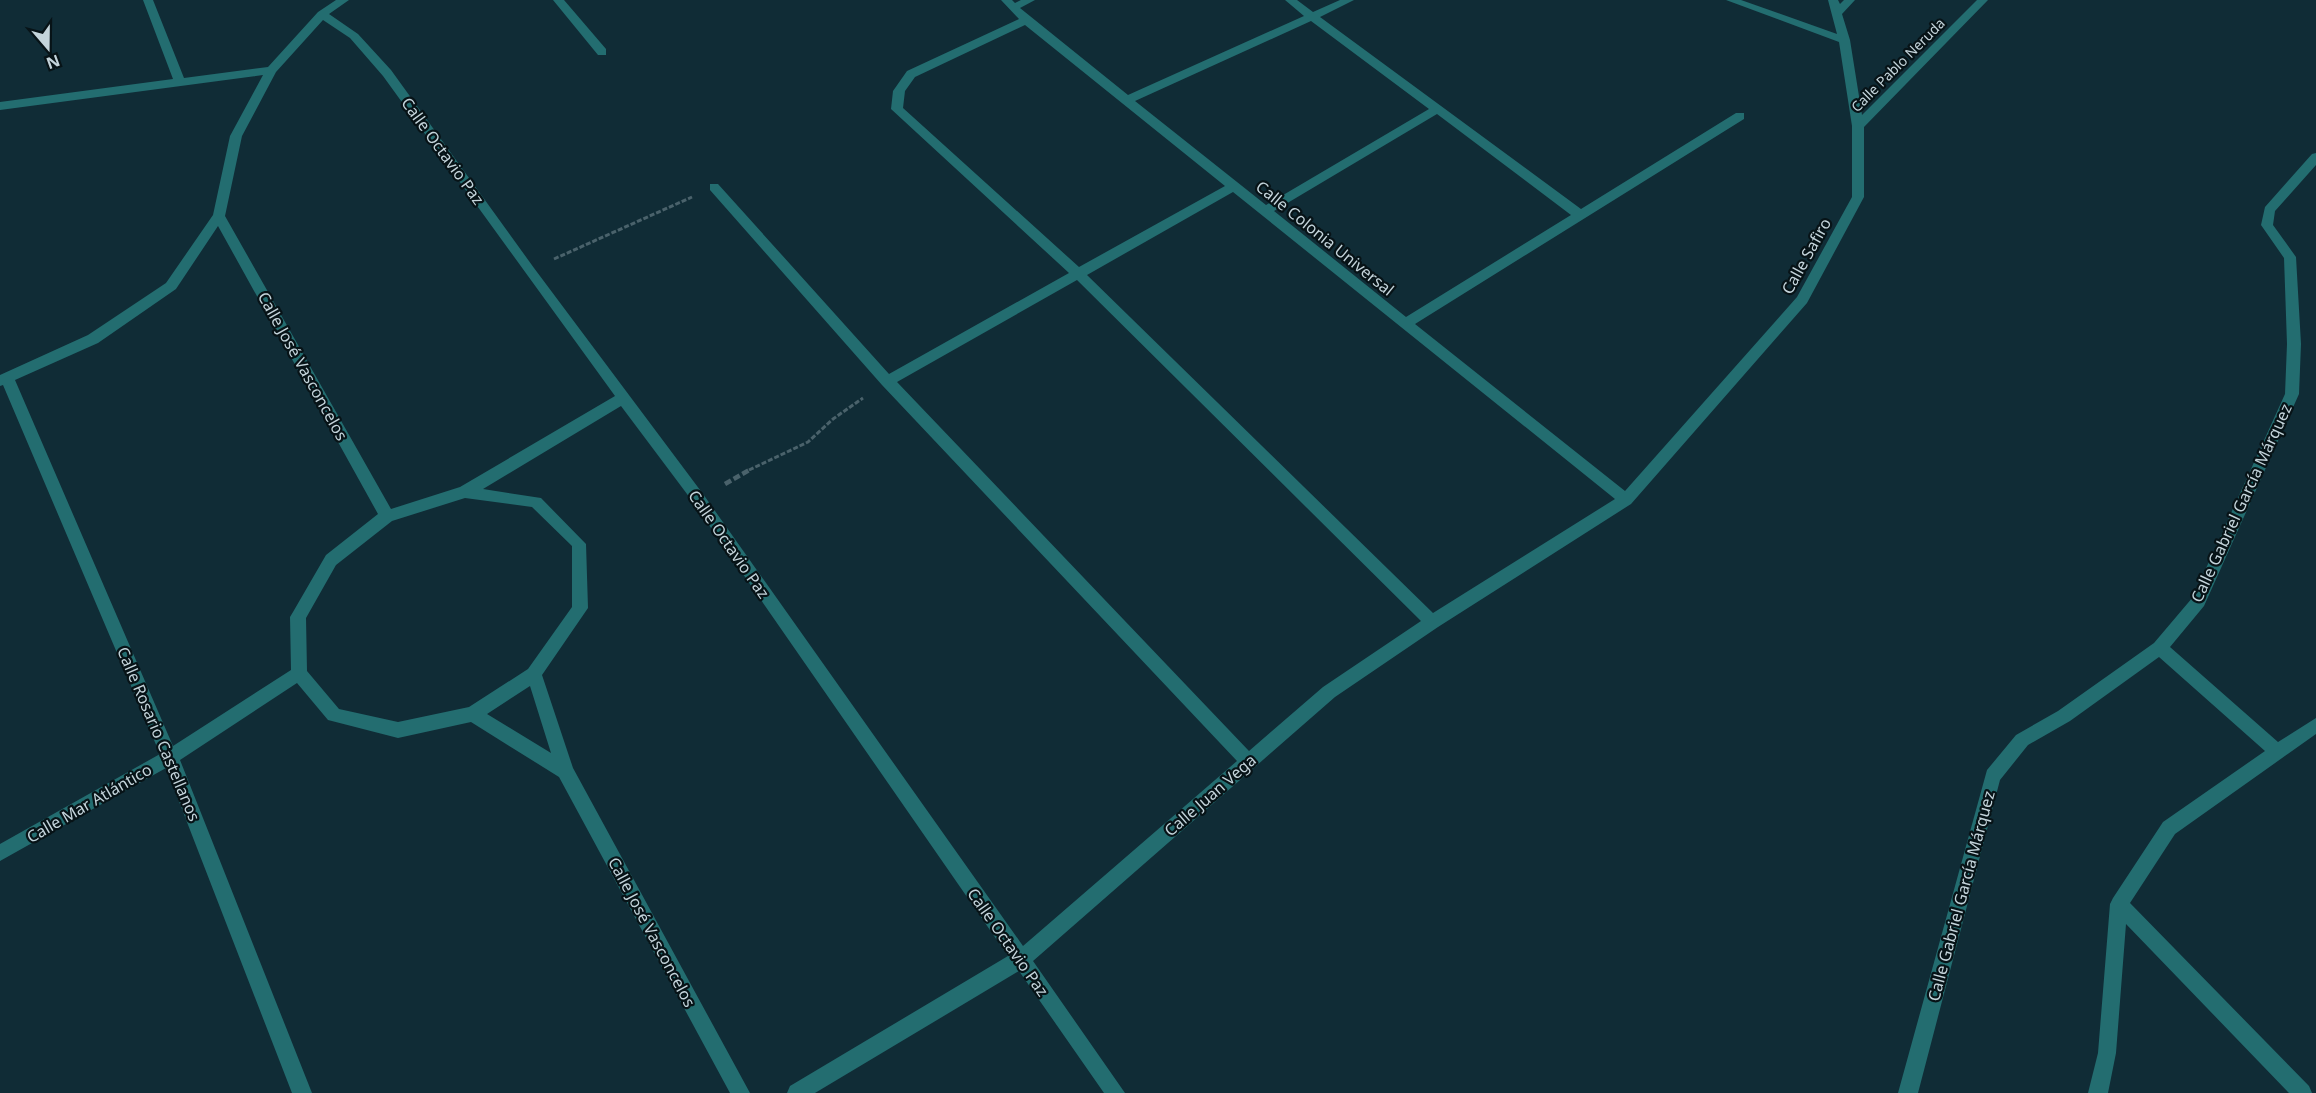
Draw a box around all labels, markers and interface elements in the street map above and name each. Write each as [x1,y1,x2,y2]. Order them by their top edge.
street label: Calle Pablo Neruda [1847,14,1949,116]
north arrow [18,18,78,78]
text: N [43,50,63,75]
street label: Calle Octavio Paz [397,93,489,209]
street label: Calle Colonia Universal [1251,175,1399,301]
street label: Calle Safiro [1776,214,1836,298]
street label: Calle José Vasconcelos [253,288,353,444]
street label: Calle Gabriel García Márquez [2185,400,2297,606]
street label: Calle Octavio Paz [683,485,775,603]
street label: Calle Rosario Castellanos [112,643,206,825]
street label: Calle Juan Vega [1159,749,1261,841]
street label: Calle Mar Atlántico [22,758,156,848]
street label: Calle Gabriel García Márquez [1922,788,2000,1004]
street label: Calle José Vasconcelos [603,853,701,1011]
street label: Calle Octavio Paz [962,883,1054,1001]

